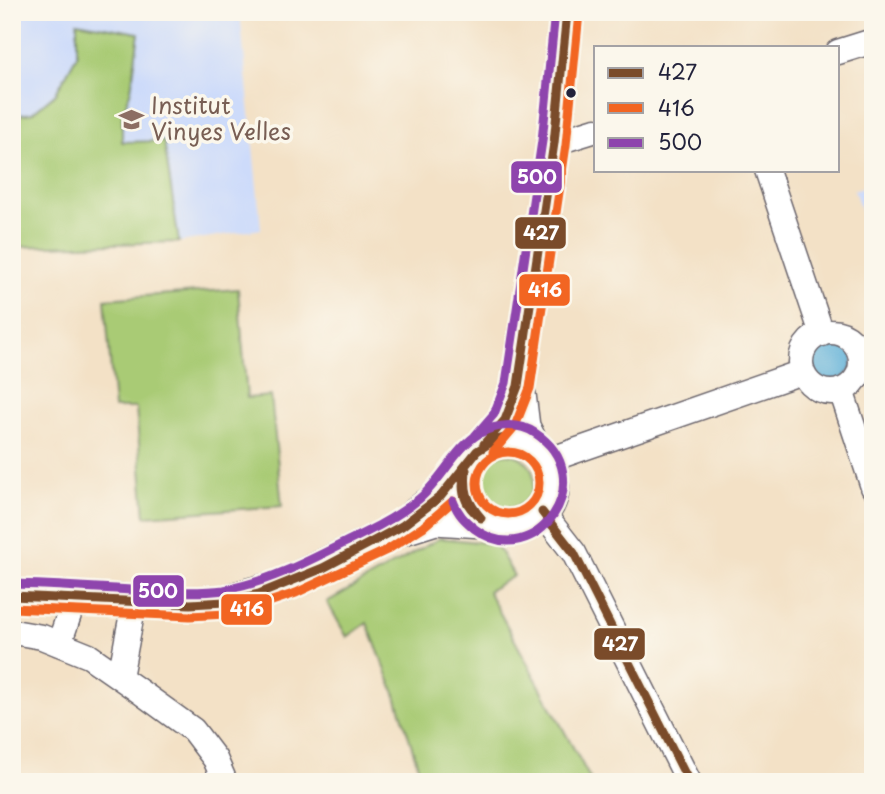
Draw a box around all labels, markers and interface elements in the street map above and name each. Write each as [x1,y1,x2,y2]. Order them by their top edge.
legend [594,46,840,172]
text: 427 [658,55,697,87]
unlabelled marker [564,86,578,100]
place label: Institut Vinyes Velles [151,87,291,148]
text: 416 [658,91,695,123]
school or university icon: Institut Vinyes Velles [117,105,145,133]
text: 500 [658,125,702,157]
line badge: 500 [510,160,563,194]
text: 500 [517,162,557,190]
line badge: 427 [514,216,567,250]
text: 427 [523,218,559,246]
line badge: 416 [518,273,571,307]
text: 416 [528,275,562,303]
line badge: 500 [132,574,185,608]
text: 500 [138,576,178,604]
line badge: 416 [220,593,273,626]
text: 416 [230,594,264,622]
line badge: 427 [593,627,646,661]
text: 427 [602,629,638,657]

